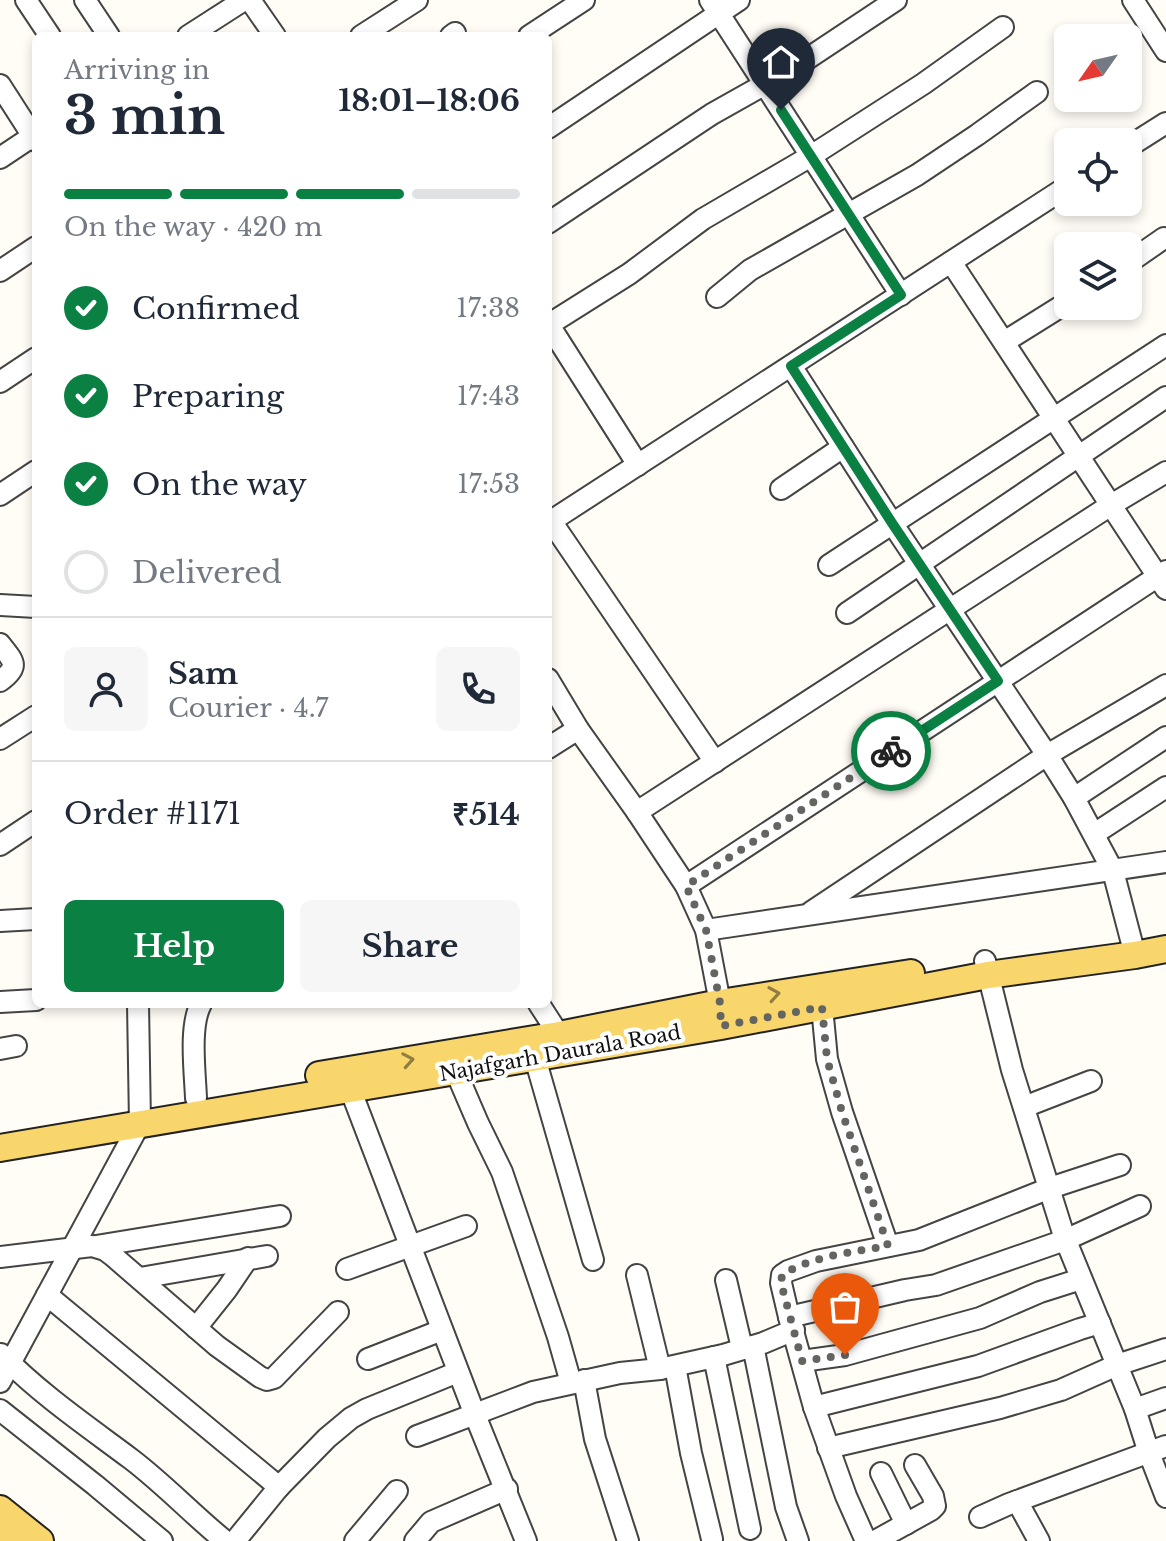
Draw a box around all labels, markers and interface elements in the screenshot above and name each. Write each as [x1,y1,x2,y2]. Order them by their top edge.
north arrow [1054,24,1142,112]
map controls [1054,24,1142,320]
pin [747,28,815,110]
icon: home [759,40,803,84]
text: Arriving in [64,54,210,86]
text: 18:01–18:06 [338,82,520,119]
text: 3 min [64,84,225,148]
button: locate [1054,128,1142,216]
text: On the way · 420 m [64,211,322,243]
button: layers [1054,232,1142,320]
icon: check [64,286,108,330]
text: Confirmed [132,290,300,327]
text: 17:38 [456,292,520,324]
icon: check [64,374,108,418]
text: Preparing [132,378,284,415]
text: 17:43 [457,380,520,412]
icon: check [64,462,108,506]
text: On the way [132,466,307,503]
text: 17:53 [457,468,520,500]
text: Delivered [132,554,282,591]
button: person [64,647,148,731]
button: phone [436,647,520,731]
text: Sam [168,655,238,692]
text: Courier · 4.7 [168,692,328,724]
courier [851,711,931,791]
icon: bike [869,729,913,773]
text: Order #1171 [64,795,241,832]
text: ₹514 [452,796,520,833]
button: Help [64,900,284,992]
button: Share [300,900,520,992]
one-way arrow [767,986,781,1003]
street label: Najafgarh Daurala Road [437,1020,683,1086]
one-way arrow [401,1052,415,1069]
pin [811,1273,879,1355]
icon: bag [823,1285,867,1329]

